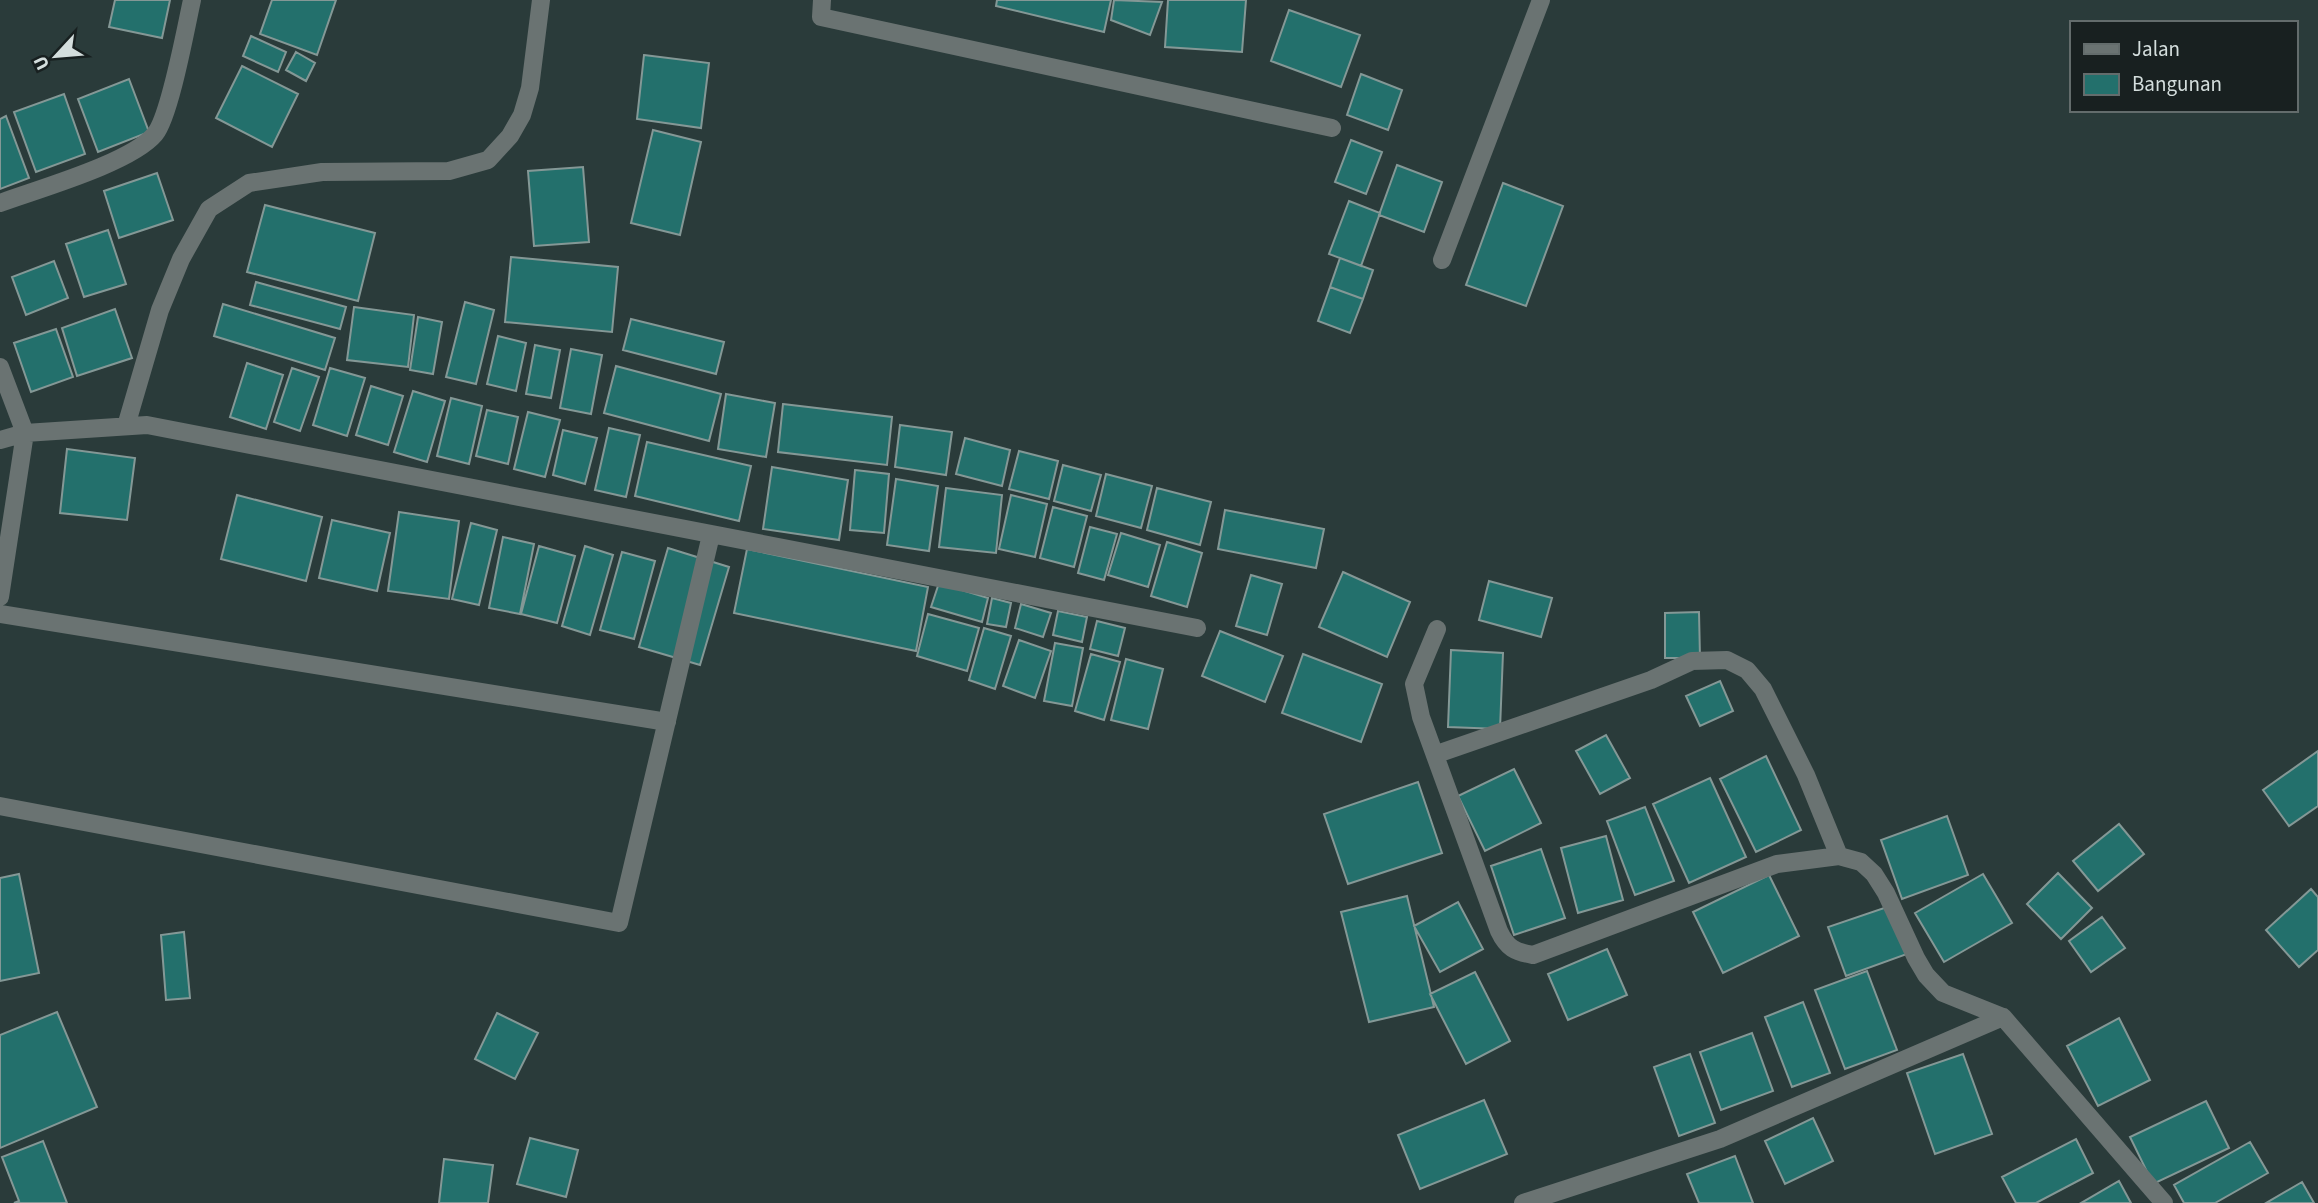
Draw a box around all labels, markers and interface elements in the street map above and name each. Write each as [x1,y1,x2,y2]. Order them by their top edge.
north arrow [21,21,91,91]
legend [2070,21,2297,112]
text: Jalan [2132,34,2180,64]
text: U [27,51,57,74]
text: Bangunan [2132,69,2222,99]

